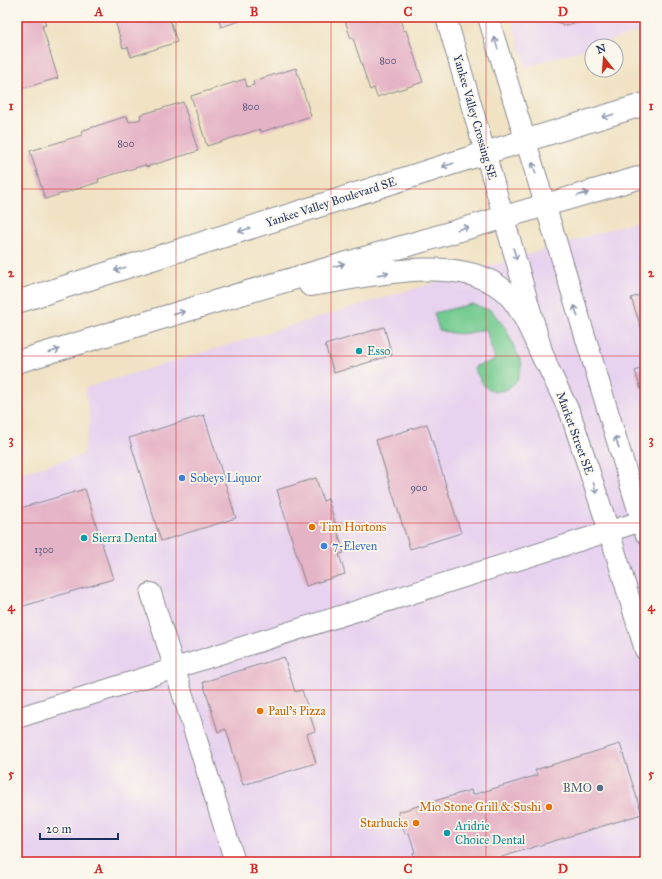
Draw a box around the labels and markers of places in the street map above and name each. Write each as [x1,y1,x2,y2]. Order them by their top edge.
place label: Esso [367,344,391,358]
marker: Esso [354,346,364,356]
place label: Sobeys Liquor [190,471,262,486]
marker: Sobeys Liquor [177,473,187,483]
place label: Tim Hortons [320,520,386,534]
marker: Tim Hortons [307,522,317,532]
place label: Sierra Dental [92,531,158,545]
marker: Sierra Dental [79,533,89,543]
place label: 7-Eleven [332,539,378,553]
marker: 7-Eleven [319,541,329,551]
place label: Paul's Pizza [268,704,326,718]
marker: Paul's Pizza [255,706,265,716]
place label: BMO [563,781,592,795]
marker: BMO [595,783,605,793]
place label: Mio Stone Grill & Sushi [419,800,542,814]
marker: Mio Stone Grill & Sushi [544,802,554,812]
place label: Starbucks [360,816,408,830]
marker: Starbucks [411,818,421,828]
place label: Aridrie Choice Dental [454,819,526,847]
marker: Aridrie Choice Dental [442,828,452,838]

